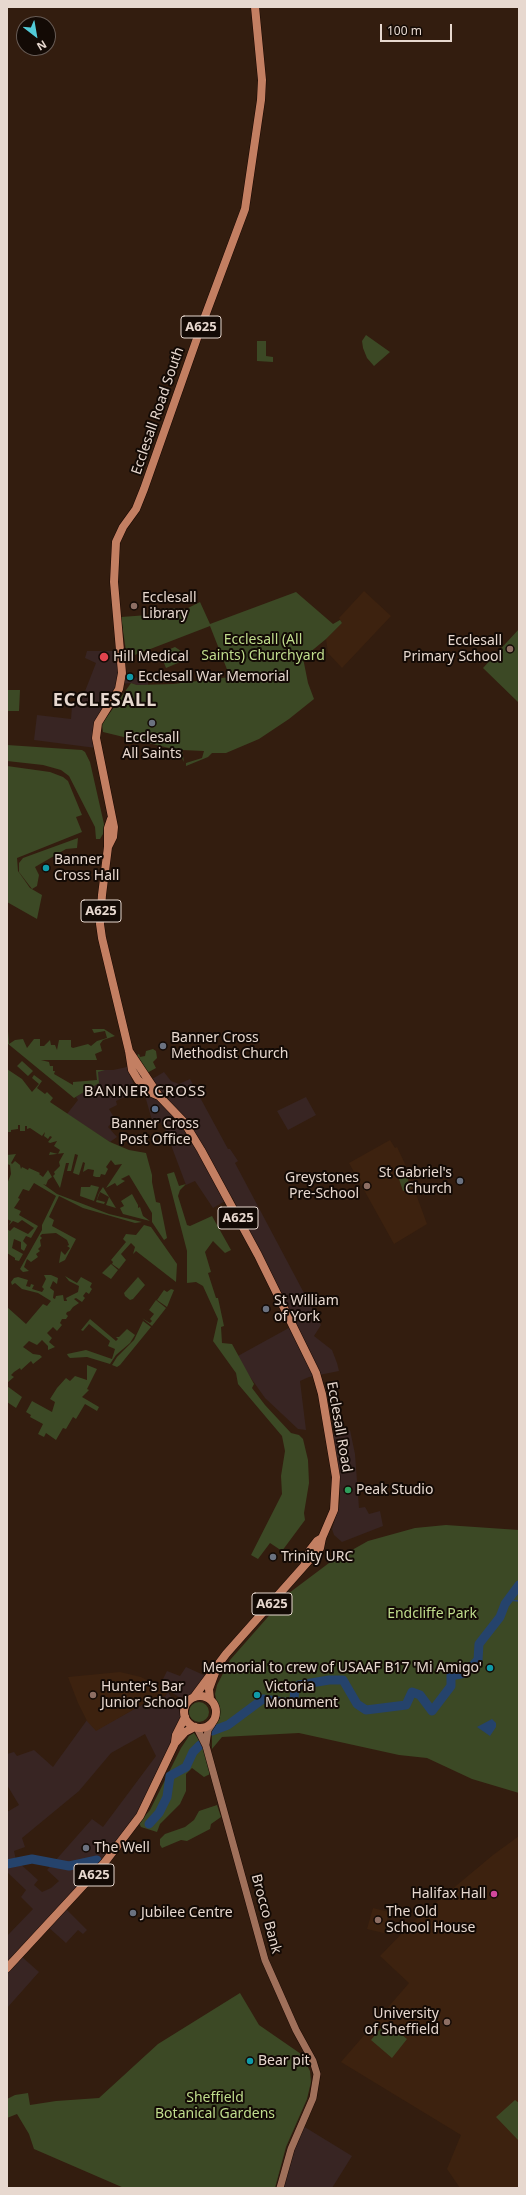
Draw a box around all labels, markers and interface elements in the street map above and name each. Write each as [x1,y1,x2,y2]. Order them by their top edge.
north arrow [16,16,56,56]
scale bar [382,16,454,42]
text: 100 m [387,22,422,39]
text: N [34,37,50,55]
road number: A625 [181,316,221,338]
street label: Ecclesall Road South [128,345,188,477]
place label: Ecclesall Library [142,590,197,622]
marker: Ecclesall Library [129,601,139,611]
park label: Ecclesall (All Saints) Churchyard [201,632,325,664]
place label: Ecclesall Primary School [403,633,502,666]
marker: Ecclesall Primary School [505,644,515,654]
place label: Hill Medical [113,649,189,665]
marker: Hill Medical [98,651,110,663]
place label: Ecclesall War Memorial [138,669,289,685]
marker: Ecclesall War Memorial [125,672,135,682]
district label: ECCLESALL [53,690,157,712]
marker: Ecclesall All Saints [147,718,157,728]
place label: Ecclesall All Saints [122,730,182,762]
place label: Banner Cross Hall [54,852,119,884]
marker: Banner Cross Hall [41,863,51,873]
road number: A625 [81,900,121,922]
place label: Banner Cross Methodist Church [171,1030,288,1062]
marker: Banner Cross Methodist Church [158,1041,168,1051]
district label: BANNER CROSS [84,1083,206,1101]
marker: Banner Cross Post Office [150,1104,160,1114]
place label: Banner Cross Post Office [111,1116,199,1148]
place label: St Gabriel's Church [379,1165,452,1198]
place label: Greystones Pre-School [285,1170,359,1202]
marker: St Gabriel's Church [455,1176,465,1186]
marker: Greystones Pre-School [362,1181,372,1191]
road number: A625 [218,1207,258,1229]
place label: St William of York [274,1293,339,1326]
marker: St William of York [261,1304,271,1314]
street label: Ecclesall Road [323,1380,355,1474]
place label: Peak Studio [356,1482,433,1498]
marker: Peak Studio [343,1485,353,1495]
place label: Trinity URC [281,1549,353,1565]
marker: Trinity URC [268,1552,278,1562]
road number: A625 [252,1593,292,1615]
park label: Endcliffe Park [387,1606,477,1622]
place label: Memorial to crew of USAAF B17 'Mi Amigo' [202,1660,482,1676]
marker: Memorial to crew of USAAF B17 'Mi Amigo' [485,1663,495,1673]
place label: Hunter's Bar Junior School [101,1679,187,1712]
place label: Victoria Monument [265,1679,338,1712]
marker: Hunter's Bar Junior School [88,1690,98,1700]
marker: Victoria Monument [252,1690,262,1700]
place label: The Well [94,1840,150,1856]
marker: The Well [81,1843,91,1853]
road number: A625 [74,1864,114,1886]
street label: Brocco Bank [247,1872,285,1956]
place label: Halifax Hall [411,1886,486,1902]
marker: Halifax Hall [489,1889,499,1899]
place label: The Old School House [386,1904,475,1936]
place label: Jubilee Centre [141,1905,233,1921]
marker: Jubilee Centre [128,1908,138,1918]
marker: The Old School House [373,1915,383,1925]
place label: University of Sheffield [364,2006,439,2038]
marker: University of Sheffield [442,2017,452,2027]
place label: Bear pit [258,2053,310,2069]
marker: Bear pit [245,2056,255,2066]
park label: Sheffield Botanical Gardens [155,2090,275,2122]

